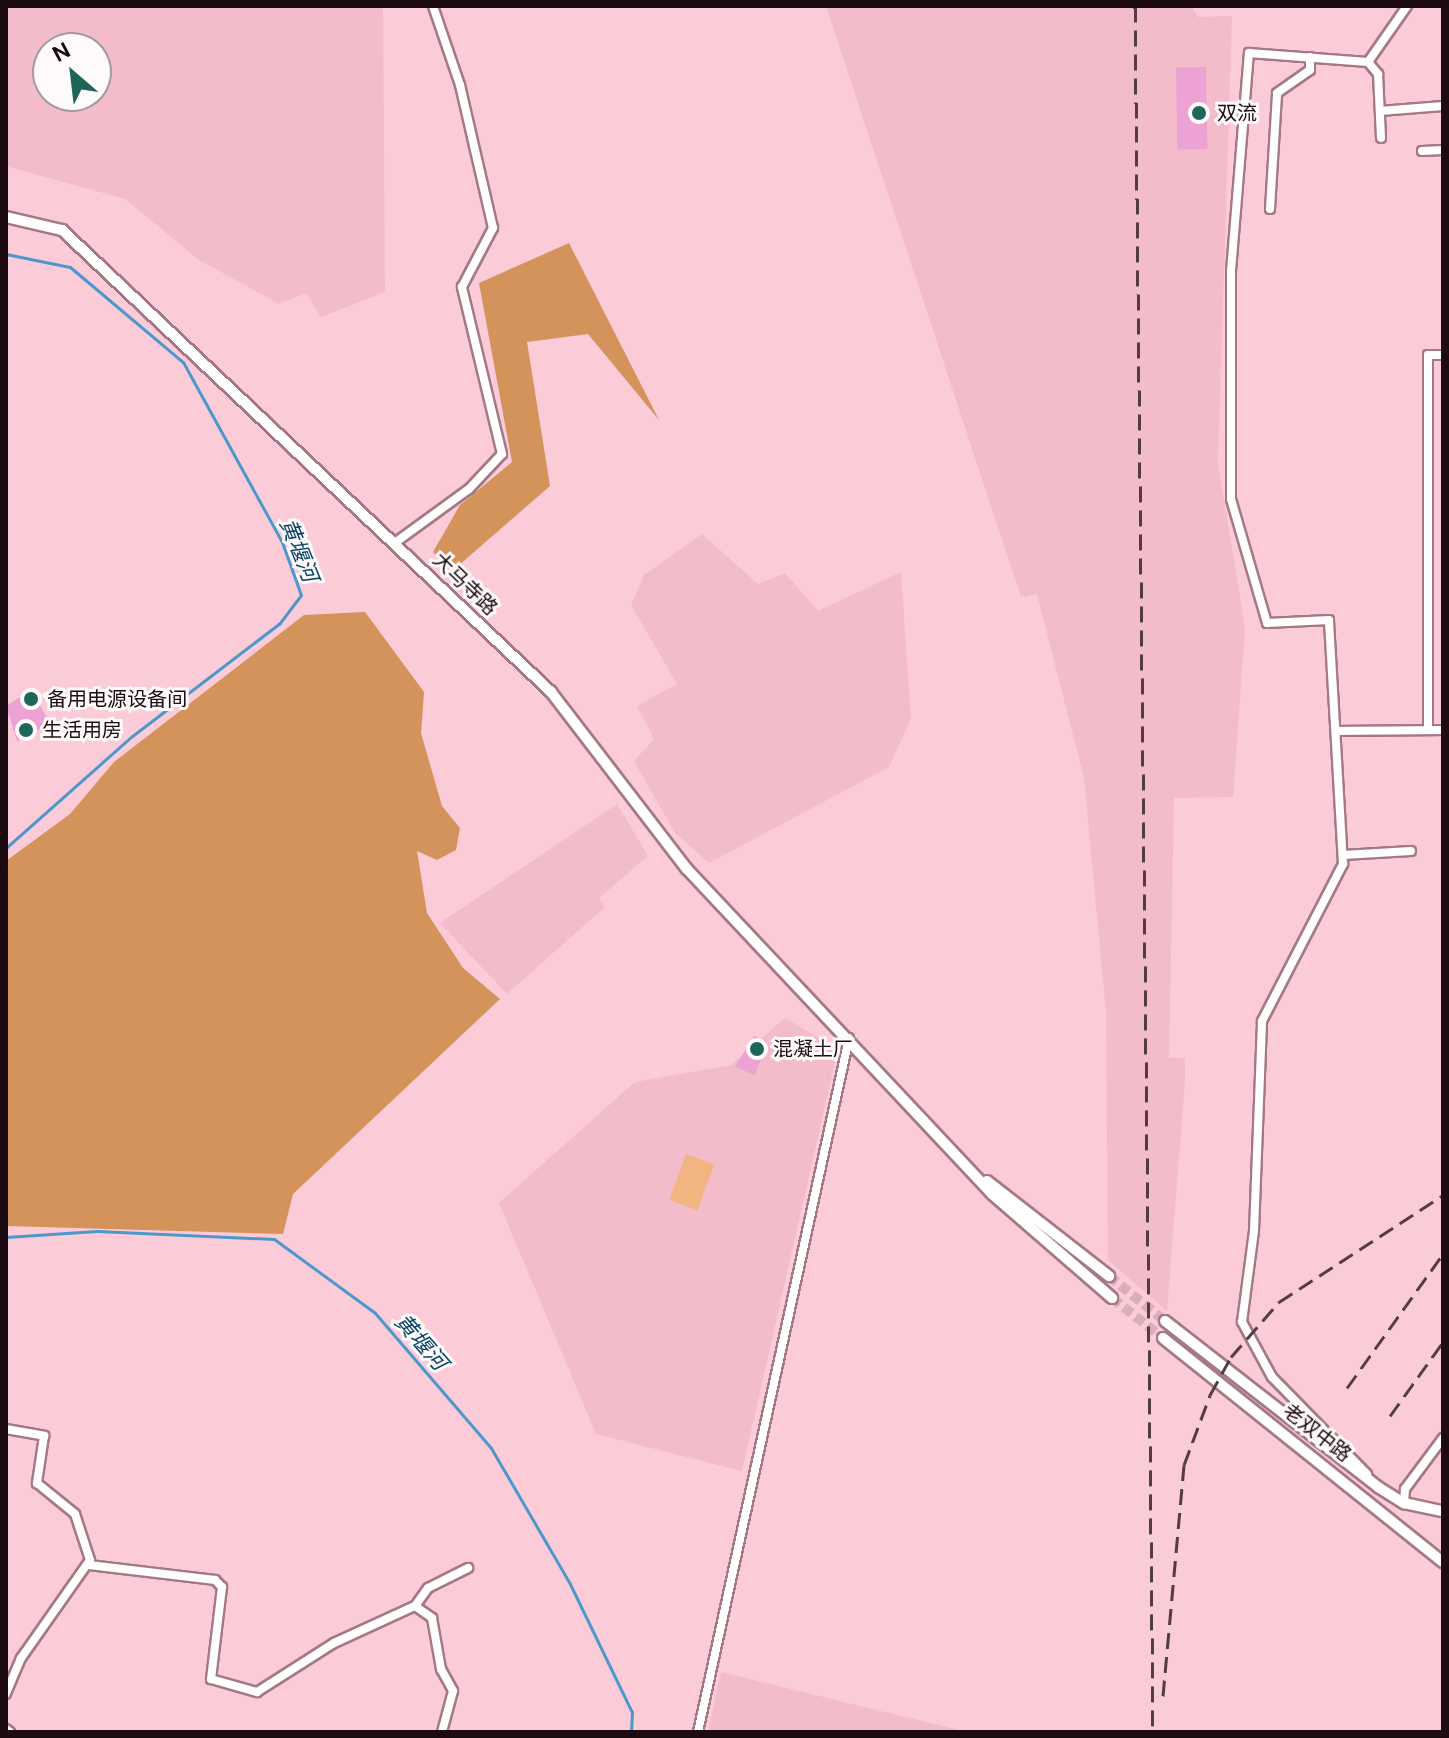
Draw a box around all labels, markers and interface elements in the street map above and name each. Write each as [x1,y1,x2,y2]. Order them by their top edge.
north arrow [32,32,112,112]
text: N [48,36,75,69]
place label: 双流 [1217,101,1257,125]
marker: 双流 [1188,102,1210,124]
water label: 黄堰河 [274,514,324,586]
street label: 大马寺路 [428,548,502,620]
place label: 备用电源设备间 [47,687,187,711]
marker: 备用电源设备间 [22,690,40,708]
place label: 生活用房 [42,718,122,742]
marker: 生活用房 [17,721,35,739]
place label: 混凝土厂 [773,1037,853,1061]
marker: 混凝土厂 [748,1040,766,1058]
water label: 黄堰河 [389,1308,453,1376]
street label: 老双中路 [1278,1399,1356,1467]

